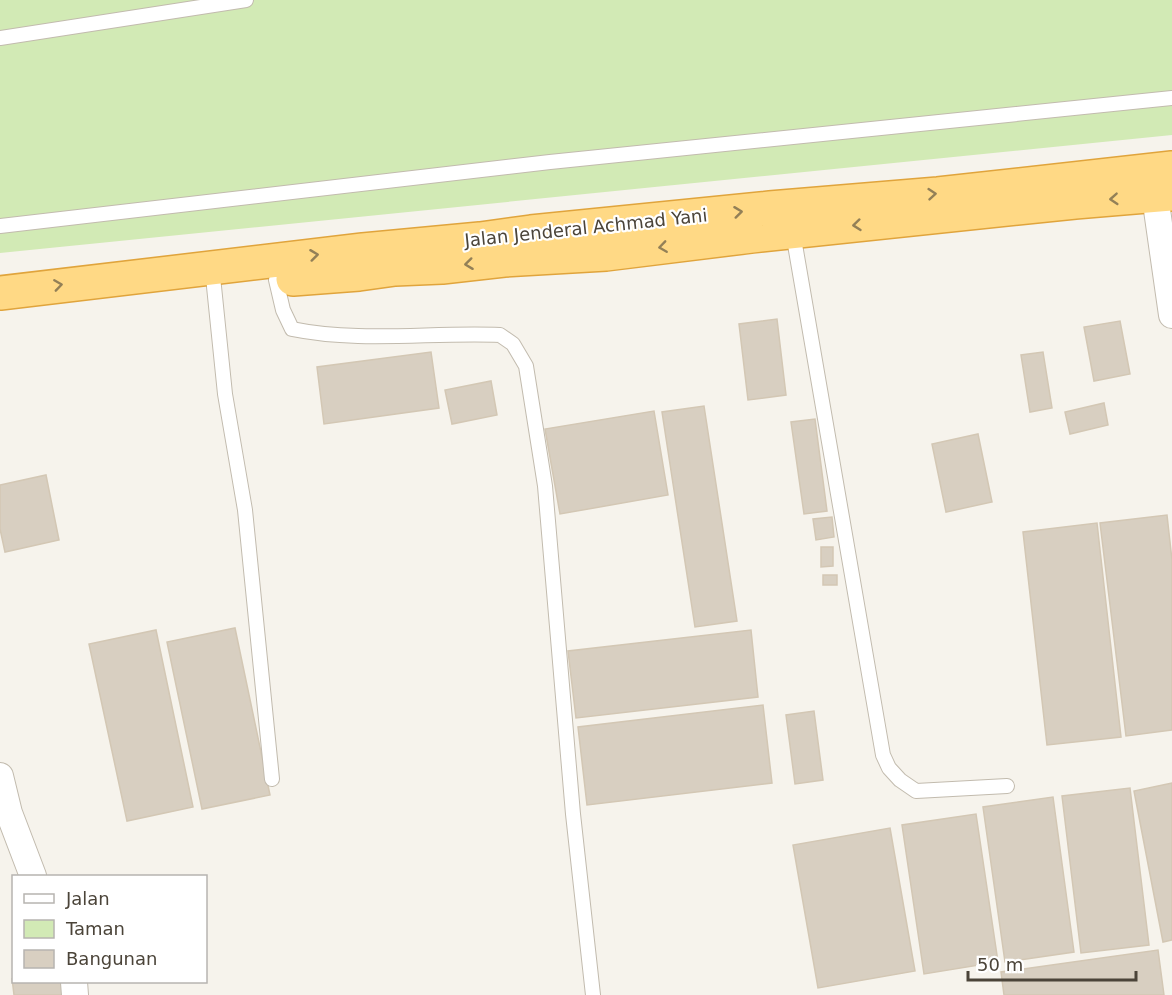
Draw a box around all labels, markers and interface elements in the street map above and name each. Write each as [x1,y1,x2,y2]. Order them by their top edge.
one-way arrow [928,188,937,201]
one-way arrow [1109,192,1118,205]
street label: Jalan Jenderal Achmad Yani [463,204,708,251]
one-way arrow [733,206,743,219]
one-way arrow [853,219,862,231]
one-way arrow [659,241,668,253]
one-way arrow [310,250,319,262]
one-way arrow [465,257,474,270]
one-way arrow [53,279,63,291]
legend [12,875,207,983]
text: Jalan [65,888,110,909]
text: Taman [65,918,125,939]
scale bar [968,944,1136,982]
text: Bangunan [66,948,157,969]
text: 50 m [977,954,1023,975]

